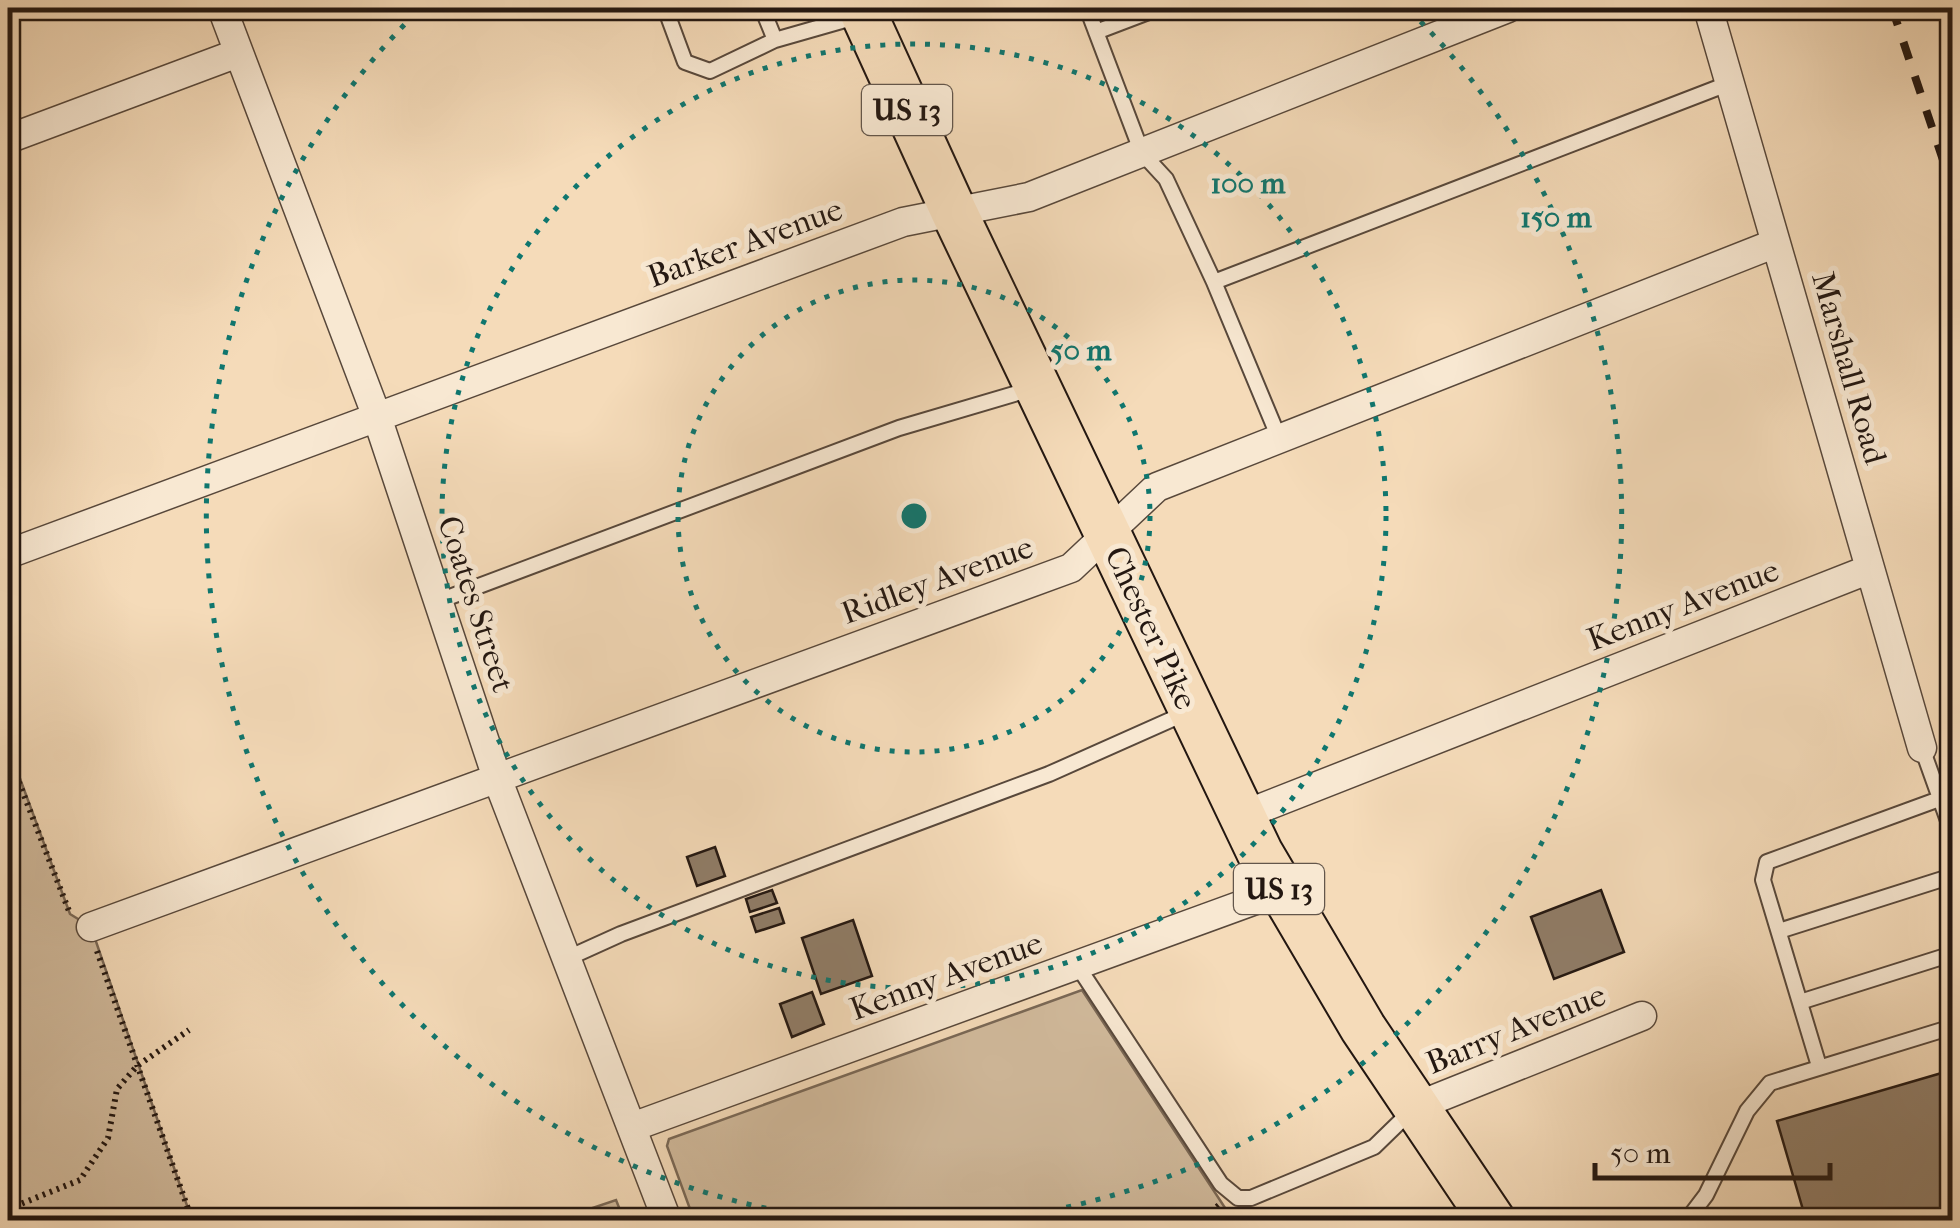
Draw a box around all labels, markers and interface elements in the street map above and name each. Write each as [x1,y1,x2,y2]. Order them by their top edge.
road number: US 13 [862,85,952,135]
text: 100 m [1210,166,1287,201]
street label: Barker Avenue [643,191,848,295]
text: 150 m [1520,200,1593,235]
street label: Marshall Road [1804,268,1894,469]
text: 50 m [1051,333,1112,368]
centre of rings [896,498,932,534]
street label: Coates Street [430,511,522,697]
street label: Ridley Avenue [836,528,1038,632]
street label: Chester Pike [1097,541,1205,715]
street label: Kenny Avenue [1582,551,1784,658]
road number: US 13 [1234,864,1324,914]
street label: Kenny Avenue [845,924,1047,1028]
street label: Barry Avenue [1421,976,1611,1082]
scale bar [1595,1118,1830,1180]
text: 50 m [1610,1136,1671,1171]

